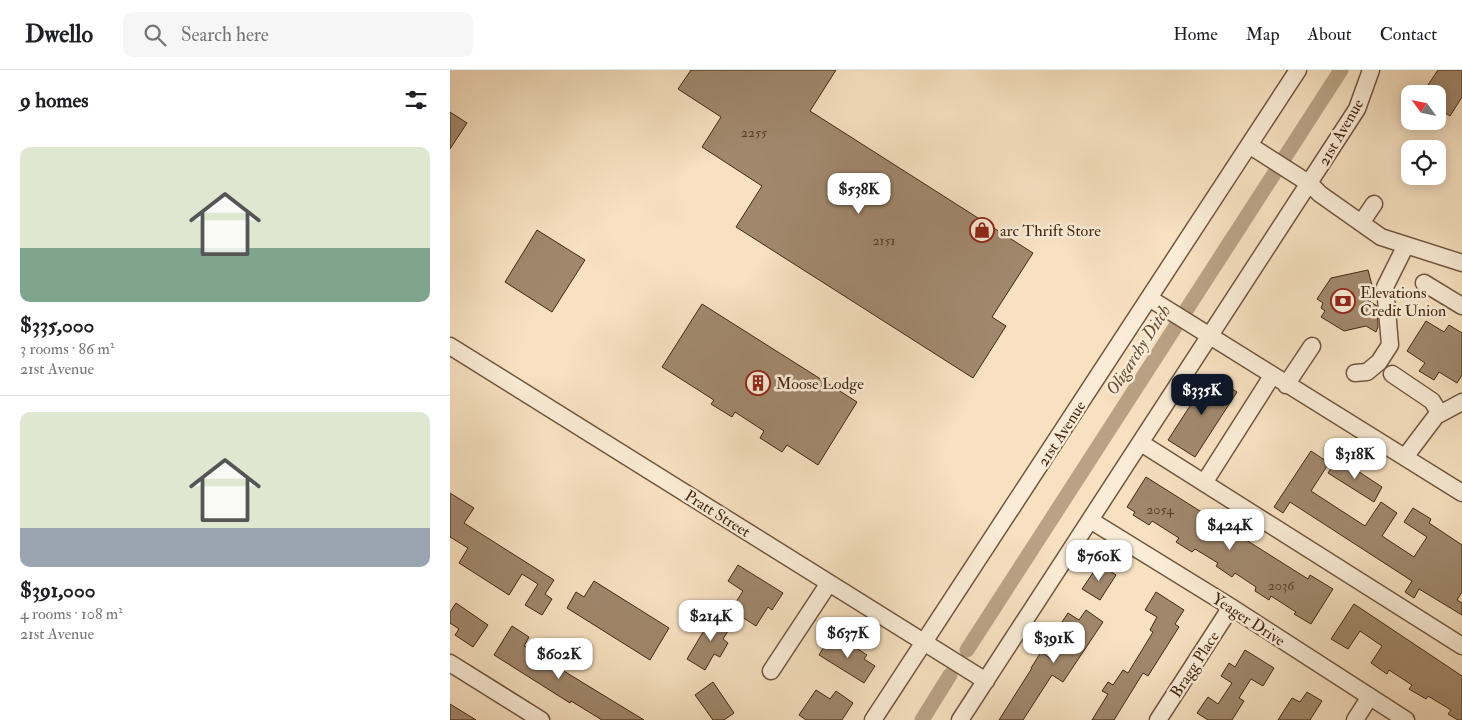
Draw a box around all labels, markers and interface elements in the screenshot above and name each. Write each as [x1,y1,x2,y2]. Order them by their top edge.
search box [123,12,473,57]
text: Dwello [25,19,93,50]
icon: search [141,21,169,49]
text: Search here [181,23,269,47]
text: Home [1173,23,1218,46]
text: Map [1246,23,1280,46]
text: About [1308,23,1352,46]
text: Contact [1380,23,1437,46]
north arrow [1401,85,1446,130]
map controls [1401,85,1446,185]
icon: filters [402,86,430,114]
text: 9 homes [20,87,89,114]
street label: 21st Avenue [1314,95,1368,170]
house number: 2255 [741,124,768,141]
button: locate [1401,140,1446,185]
pin: $538K [824,172,894,215]
icon: home [180,179,270,269]
text: $538K [839,179,879,199]
shop icon: arc Thrift Store [969,217,995,243]
place label: arc Thrift Store [1000,221,1101,241]
house number: 2151 [872,232,896,249]
place label: Elevations Credit Union [1360,283,1446,321]
bank icon: Elevations Credit Union [1330,288,1356,314]
water label: Oligarchy Ditch [1101,301,1176,400]
text: $335,000 [20,312,94,339]
text: 3 rooms · 86 m² [20,339,114,359]
text: 21st Avenue [20,359,94,379]
building icon: Moose Lodge [745,370,771,396]
place label: Moose Lodge [776,374,864,394]
pin: $335K [1167,374,1237,416]
text: $335K [1182,380,1222,400]
street label: 21st Avenue [1033,397,1091,470]
pin: $318K [1320,438,1390,480]
text: $318K [1335,444,1375,464]
icon: home [180,445,270,535]
street label: Pratt Street [681,486,754,542]
house number: 2054 [1146,501,1175,518]
pin: $424K [1195,508,1265,551]
text: $424K [1207,515,1253,535]
pin: $760K [1064,540,1134,582]
text: $760K [1077,546,1121,566]
text: $391,000 [20,577,95,604]
house number: 2036 [1268,577,1295,594]
street label: Yeager Drive [1208,589,1289,651]
pin: $214K [676,600,746,642]
text: 4 rooms · 108 m² [20,604,123,624]
text: $214K [690,606,732,626]
pin: $637K [813,616,883,659]
pin: $391K [1019,622,1089,664]
text: $637K [827,623,869,643]
text: 21st Avenue [20,624,94,644]
street label: Bragg Place [1166,627,1224,702]
text: $391K [1034,628,1074,648]
pin: $602K [524,638,594,680]
text: $602K [537,644,581,664]

